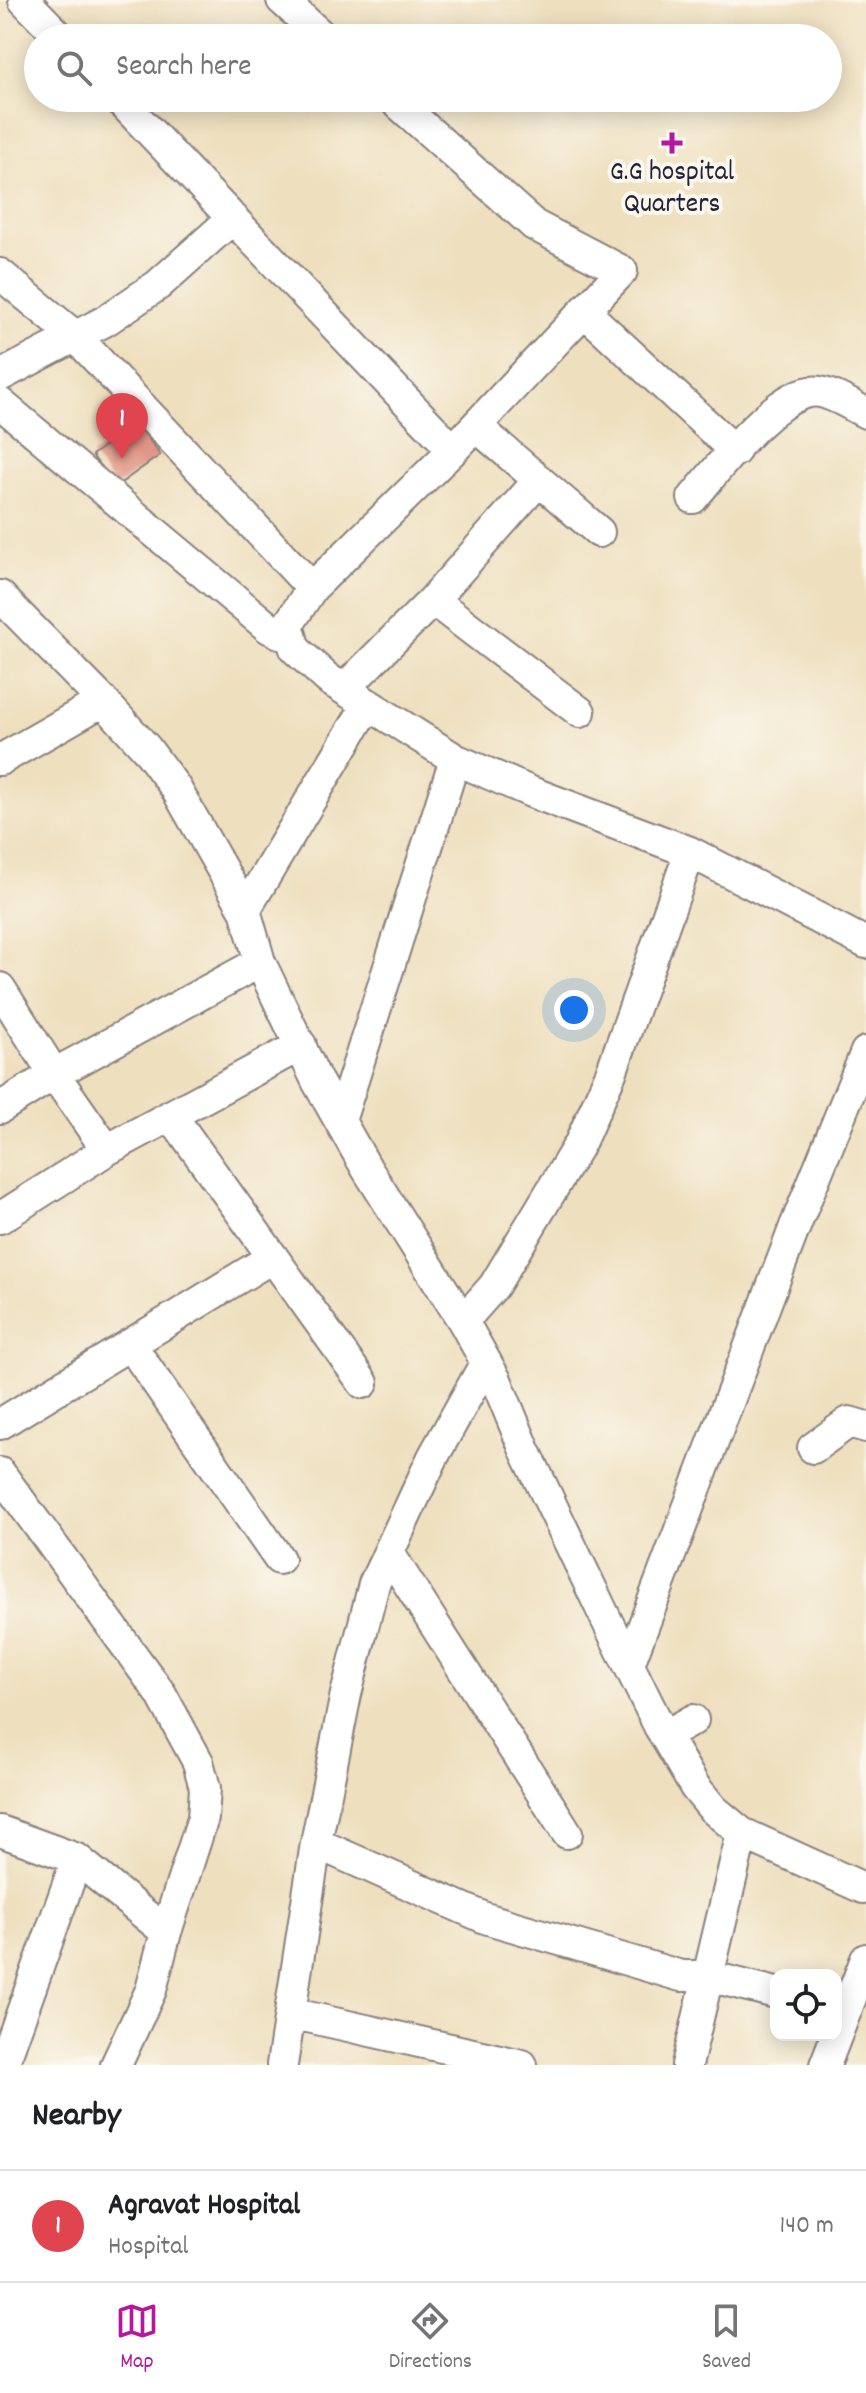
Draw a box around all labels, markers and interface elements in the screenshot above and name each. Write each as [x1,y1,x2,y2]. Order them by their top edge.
search box [24,24,842,112]
icon: search [52,46,96,90]
text: Search here [116,47,252,90]
marker: G.G hospital Quarters [661,132,683,154]
place label: G.G hospital Quarters [610,154,735,226]
pin: 1 [96,393,148,459]
your location [554,990,594,1030]
map controls [770,1969,842,2041]
button: locate [770,1969,842,2041]
text: Nearby [32,2093,121,2142]
text: Agravat Hospital [108,2186,300,2229]
text: 1 [55,2208,61,2245]
text: 140 m [780,2208,834,2245]
text: Hospital [108,2229,189,2266]
tab: Map [115,2299,159,2378]
tab: Directions [389,2299,472,2378]
tab: Saved [702,2299,751,2378]

